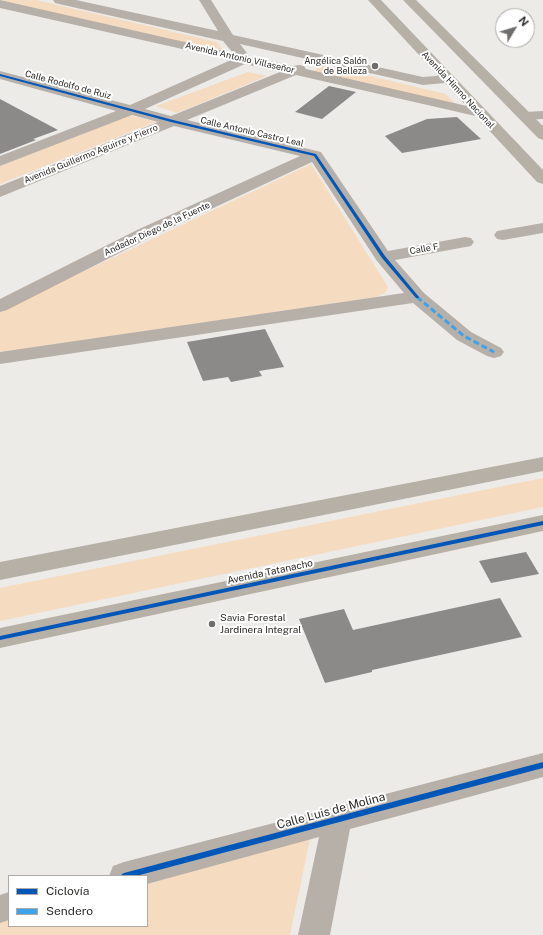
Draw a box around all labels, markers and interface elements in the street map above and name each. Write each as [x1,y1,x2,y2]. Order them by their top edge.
north arrow [495,8,535,48]
text: N [516,14,531,28]
street label: Avenida Antonio Villaseñor [184,40,296,76]
street label: Avenida Himno Nacional [419,49,497,131]
place label: Angélica Salón de Belleza [304,56,367,77]
marker: Angélica Salón de Belleza [370,61,380,71]
street label: Calle Rodolfo de Ruiz [24,68,112,102]
street label: Calle Antonio Castro Leal [199,115,305,149]
street label: Avenida Guillermo Aguirre y Fierro [22,122,160,186]
street label: Andador Diego de la Fuente [102,200,212,258]
street label: Calle F [409,241,439,257]
street label: Avenida Tatanacho [226,557,314,587]
place label: Savia Forestal Jardinera Integral [220,612,301,636]
marker: Savia Forestal Jardinera Integral [207,619,217,629]
street label: Calle Luis de Molina [275,790,387,832]
legend [8,875,148,927]
text: Ciclovía [46,884,89,898]
text: Sendero [46,904,93,918]

